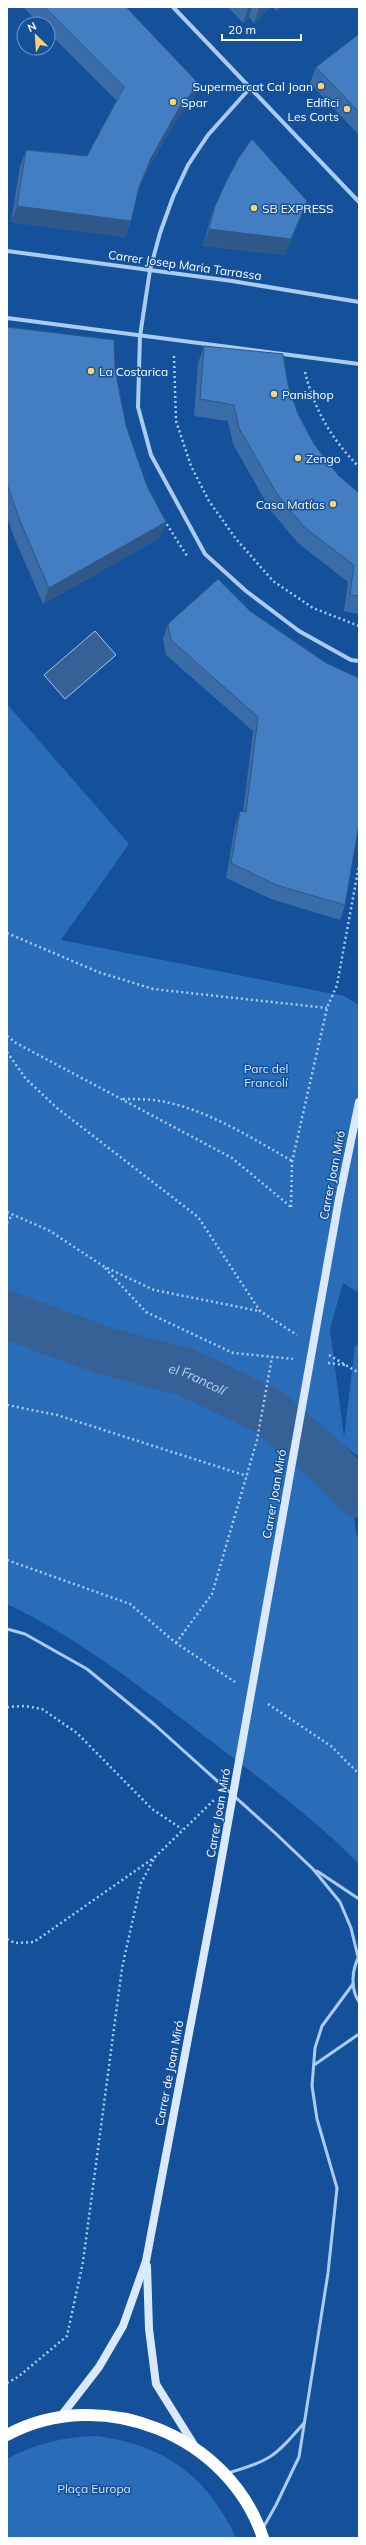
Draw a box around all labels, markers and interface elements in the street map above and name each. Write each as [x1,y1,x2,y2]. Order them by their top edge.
north arrow [16,16,56,56]
scale bar [222,16,301,42]
text: N [25,19,38,35]
text: 20 m [228,22,256,37]
place label: Supermercat Cal Joan [193,79,313,94]
marker: Supermercat Cal Joan [316,81,326,91]
place label: Spar [181,95,208,110]
place label: Edifici Les Corts [287,95,339,124]
marker: Spar [168,97,178,107]
marker: Edifici Les Corts [342,104,352,114]
place label: SB EXPRESS [262,201,334,216]
marker: SB EXPRESS [249,203,259,213]
street label: Carrer Josep Maria Tarrassa [107,247,263,283]
place label: La Costarica [99,364,168,379]
marker: La Costarica [86,366,96,376]
place label: Panishop [282,387,334,402]
marker: Panishop [269,389,279,399]
place label: Zengo [306,451,341,466]
marker: Zengo [293,453,303,463]
place label: Casa Matías [256,497,325,512]
marker: Casa Matías [328,499,338,509]
park label: Parc del Francolí [244,1061,289,1090]
street label: Carrer Joan Miró [316,1129,348,1221]
water label: el Francolí [167,1360,230,1399]
street label: Carrer Joan Miró [259,1448,289,1540]
street label: Carrer Joan Miró [203,1767,233,1859]
street label: Carrer de Joan Miró [151,2019,187,2127]
park label: Plaça Europa [57,2481,131,2496]

